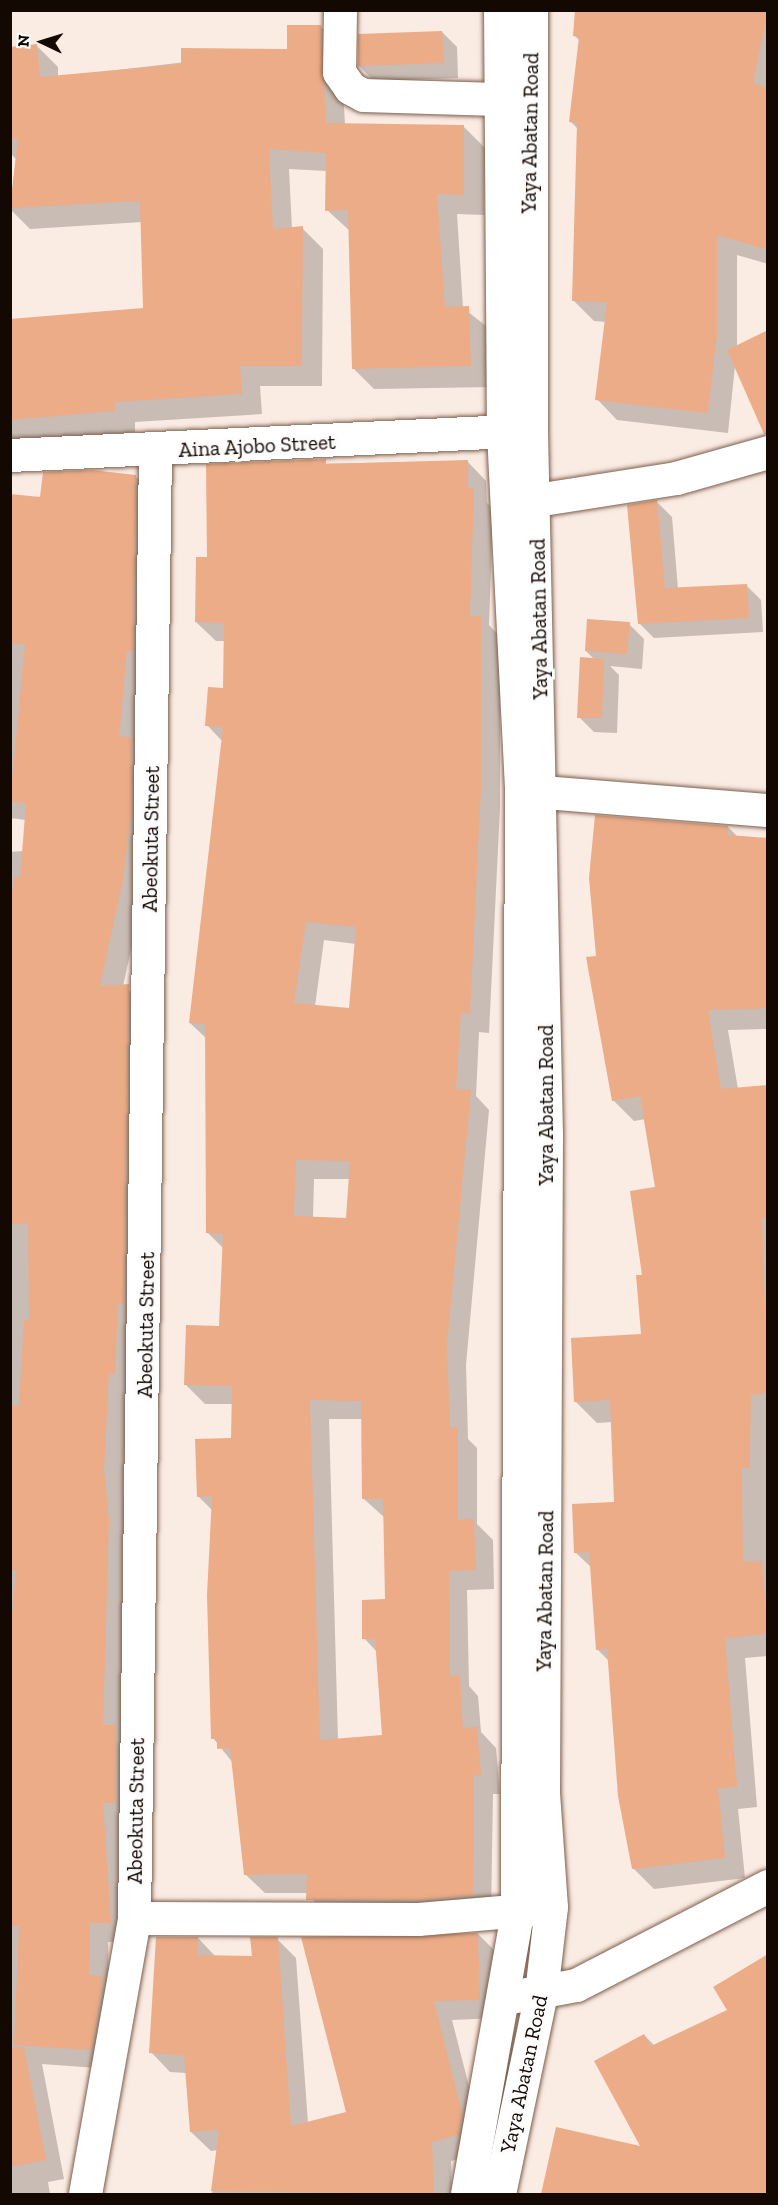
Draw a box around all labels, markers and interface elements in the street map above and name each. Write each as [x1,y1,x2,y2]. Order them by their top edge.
north arrow [12,12,72,72]
text: N [14,34,33,47]
street label: Yaya Abatan Road [516,52,544,214]
street label: Aina Ajobo Street [177,429,337,463]
street label: Yaya Abatan Road [525,538,553,700]
street label: Abeokuta Street [137,766,165,912]
street label: Yaya Abatan Road [533,1024,559,1186]
street label: Abeokuta Street [132,1252,160,1398]
street label: Yaya Abatan Road [531,1510,559,1672]
street label: Abeokuta Street [122,1738,150,1884]
street label: Yaya Abatan Road [495,1992,553,2156]

